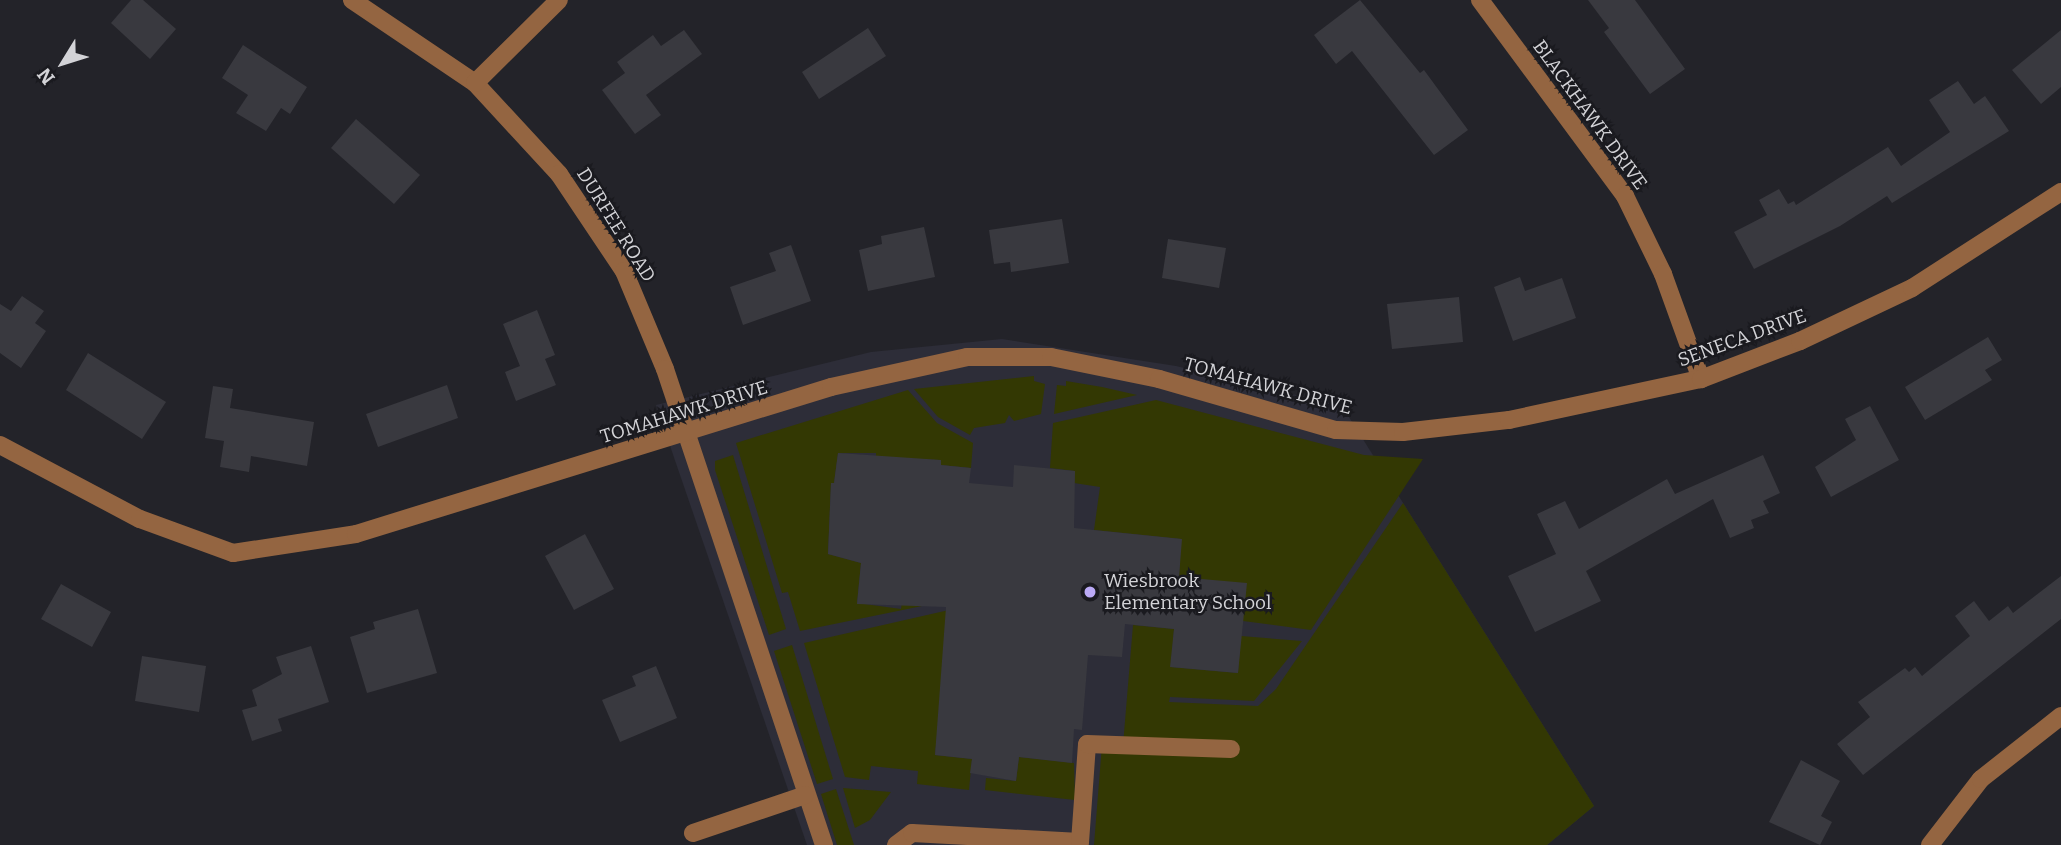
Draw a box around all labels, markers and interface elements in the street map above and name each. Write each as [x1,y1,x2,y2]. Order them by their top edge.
north arrow [28,28,98,98]
street label: BLACKHAWK DRIVE [1528,36,1652,194]
text: N [32,63,60,89]
street label: DURFEE ROAD [572,164,660,286]
street label: SENECA DRIVE [1675,304,1809,372]
street label: TOMAHAWK DRIVE [1181,353,1355,419]
street label: TOMAHAWK DRIVE [598,376,770,448]
place label: Wiesbrook Elementary School [1104,570,1271,614]
marker: Wiesbrook Elementary School [1082,584,1098,600]

